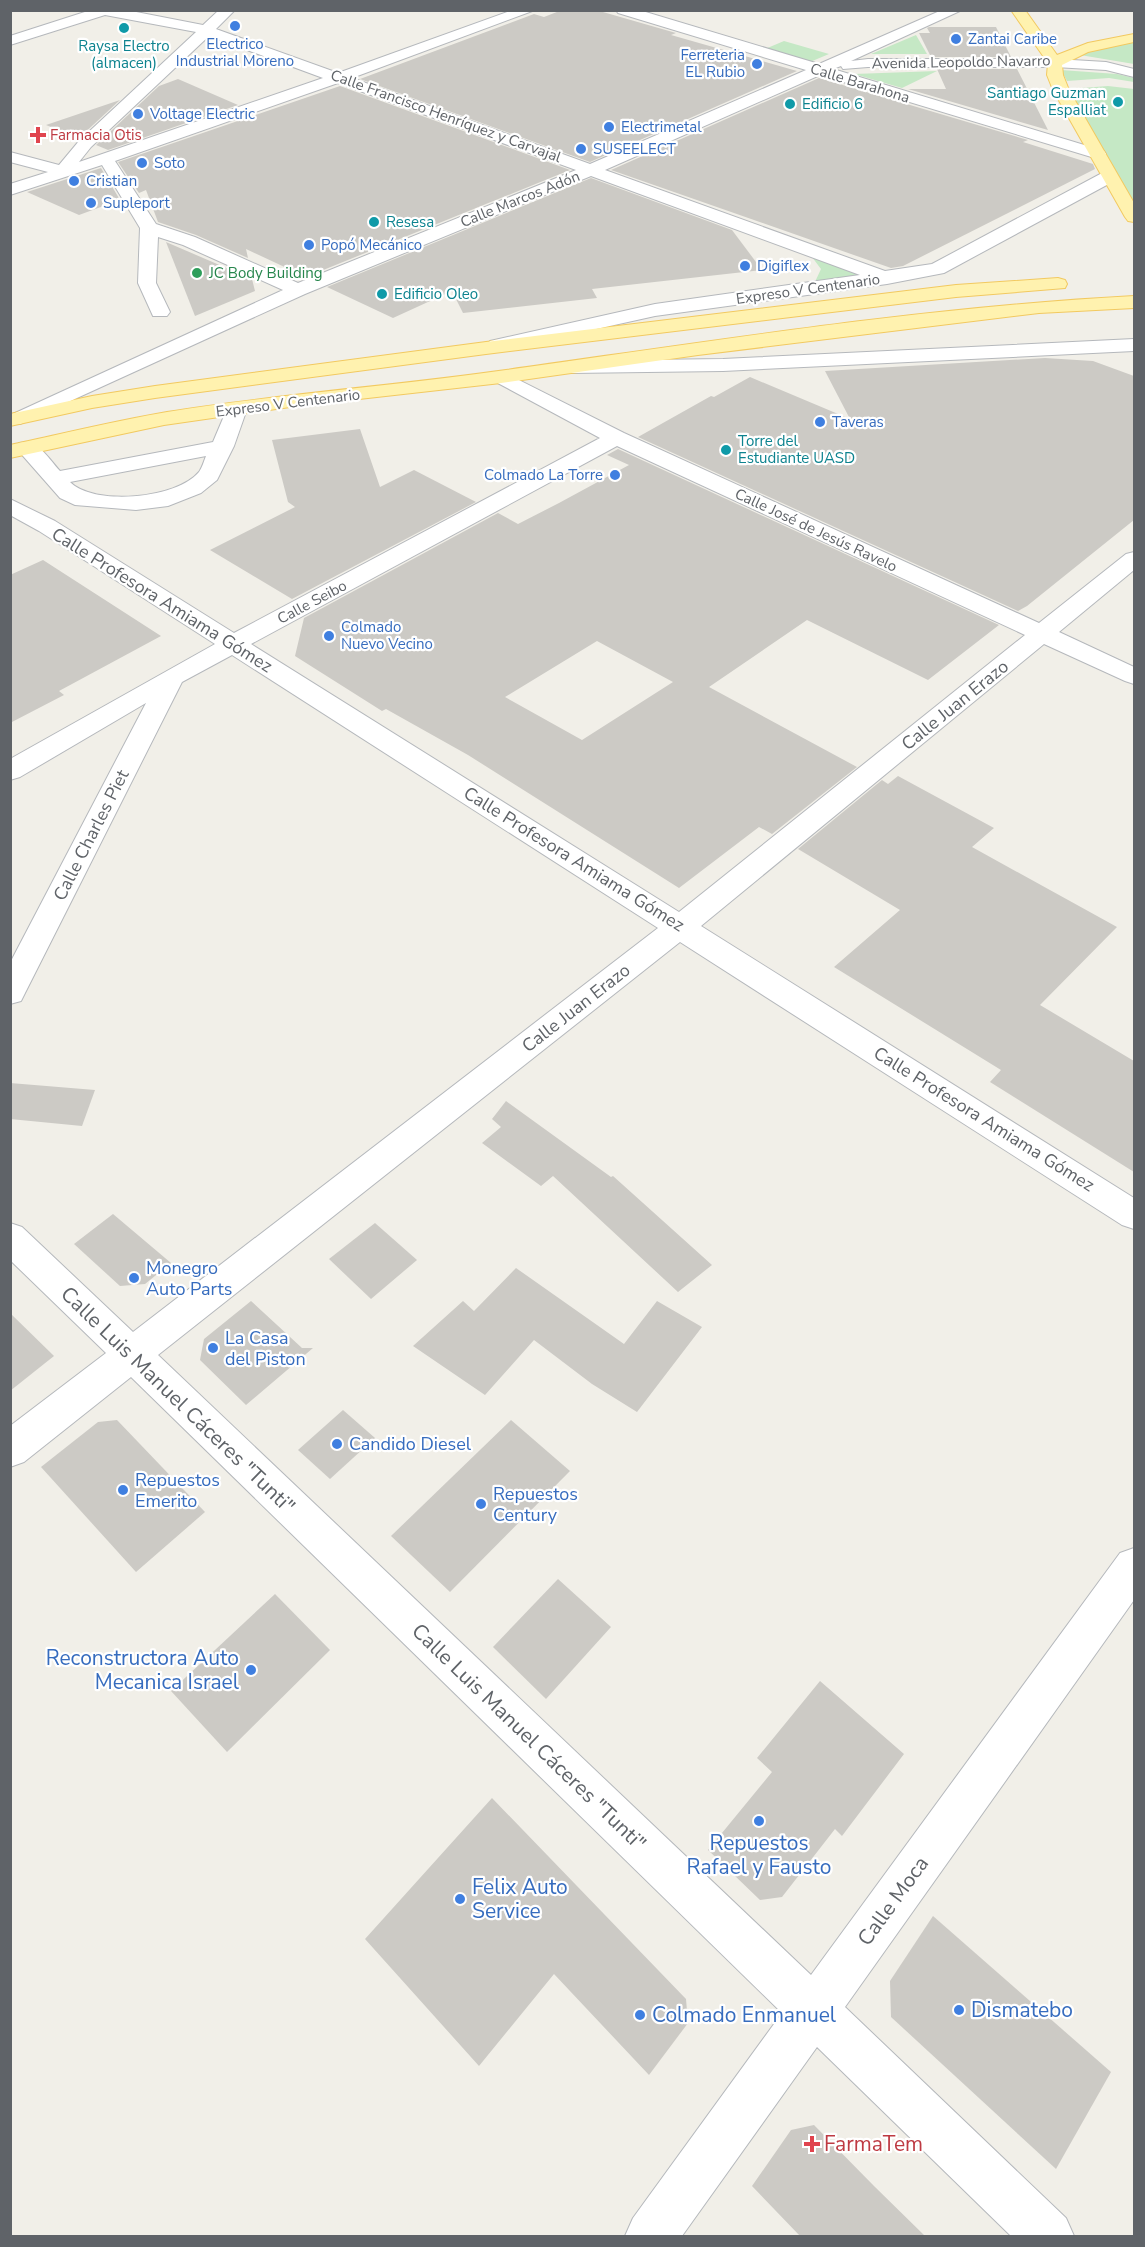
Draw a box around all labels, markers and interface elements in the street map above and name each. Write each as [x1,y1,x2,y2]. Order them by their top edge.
marker: Electrico Industrial Moreno [228,19,242,33]
marker: Raysa Electro (almacen) [117,21,131,35]
place label: Zantai Caribe [968,29,1057,49]
marker: Zantai Caribe [949,32,963,46]
place label: Electrico Industrial Moreno [176,34,294,71]
place label: Raysa Electro (almacen) [78,36,170,73]
place label: Ferreteria EL Rubio [681,45,745,82]
street label: Avenida Leopoldo Navarro [871,50,1051,74]
marker: Ferreteria EL Rubio [750,57,764,71]
street label: Calle Barahona [808,58,912,108]
street label: Calle Francisco Henríquez y Carvajal [328,65,565,167]
place label: Santiago Guzman Espalliat [987,83,1107,120]
place label: Edificio 6 [802,94,863,114]
marker: Santiago Guzman Espalliat [1111,95,1125,109]
marker: Edificio 6 [783,97,797,111]
place label: Voltage Electric [149,104,255,124]
marker: Voltage Electric [131,107,145,121]
place label: Electrimetal [621,117,702,137]
marker: Electrimetal [602,120,616,134]
place label: Farmacia Otis [50,125,142,145]
marker: Farmacia Otis [31,128,45,142]
place label: SUSEELECT [593,139,676,159]
marker: SUSEELECT [574,142,588,156]
place label: Soto [154,153,185,173]
marker: Soto [135,156,149,170]
street label: Calle Marcos Adón [457,166,583,232]
place label: Cristian [86,171,137,191]
marker: Cristian [67,174,81,188]
place label: Supleport [103,193,171,213]
marker: Supleport [84,196,98,210]
place label: Resesa [386,212,434,232]
marker: Resesa [367,215,381,229]
place label: Popó Mecánico [321,235,422,255]
marker: Popó Mecánico [302,238,316,252]
place label: Digiflex [757,256,809,276]
marker: Digiflex [738,259,752,273]
place label: JC Body Building [208,263,323,283]
marker: JC Body Building [190,266,204,280]
street label: Expreso V Centenario [735,269,881,309]
place label: Edificio Oleo [394,284,478,304]
marker: Edificio Oleo [375,287,389,301]
street label: Expreso V Centenario [215,384,361,422]
place label: Taveras [832,412,884,432]
marker: Taveras [813,415,827,429]
place label: Torre del Estudiante UASD [738,431,855,468]
marker: Torre del Estudiante UASD [719,443,733,457]
place label: Colmado La Torre [484,465,603,485]
marker: Colmado La Torre [608,468,622,482]
street label: Calle José de Jesús Ravelo [732,484,900,576]
street label: Calle Profesora Amiama Gómez [47,522,277,678]
street label: Calle Seibo [274,575,350,629]
place label: Colmado Nuevo Vecino [341,617,433,654]
marker: Colmado Nuevo Vecino [322,629,336,643]
street label: Calle Juan Erazo [897,654,1013,756]
street label: Calle Charles Piet [48,765,135,905]
street label: Calle Profesora Amiama Gómez [459,781,689,937]
street label: Calle Juan Erazo [517,958,635,1058]
street label: Calle Profesora Amiama Gómez [869,1041,1099,1197]
place label: Monegro Auto Parts [146,1256,232,1301]
marker: Monegro Auto Parts [127,1271,141,1285]
street label: Calle Luis Manuel Cáceres "Tunti" [55,1280,301,1520]
place label: La Casa del Piston [225,1326,306,1371]
marker: La Casa del Piston [206,1341,220,1355]
place label: Candido Diesel [349,1432,472,1456]
marker: Candido Diesel [330,1437,344,1451]
place label: Repuestos Emerito [135,1468,220,1513]
place label: Repuestos Century [493,1482,578,1527]
marker: Repuestos Emerito [116,1483,130,1497]
marker: Repuestos Century [474,1497,488,1511]
street label: Calle Luis Manuel Cáceres "Tunti" [406,1617,652,1857]
place label: Reconstructora Auto Mecanica Israel [46,1644,240,1696]
marker: Reconstructora Auto Mecanica Israel [244,1663,258,1677]
marker: Repuestos Rafael y Fausto [752,1814,766,1828]
place label: Repuestos Rafael y Fausto [686,1829,832,1881]
street label: Calle Moca [851,1851,935,1951]
place label: Felix Auto Service [472,1873,568,1925]
marker: Felix Auto Service [453,1892,467,1906]
place label: Dismatebo [971,1996,1073,2024]
place label: Colmado Enmanuel [652,2001,837,2029]
marker: Dismatebo [952,2003,966,2017]
marker: Colmado Enmanuel [633,2008,647,2022]
place label: FarmaTem [824,2130,923,2158]
marker: FarmaTem [805,2137,819,2151]

